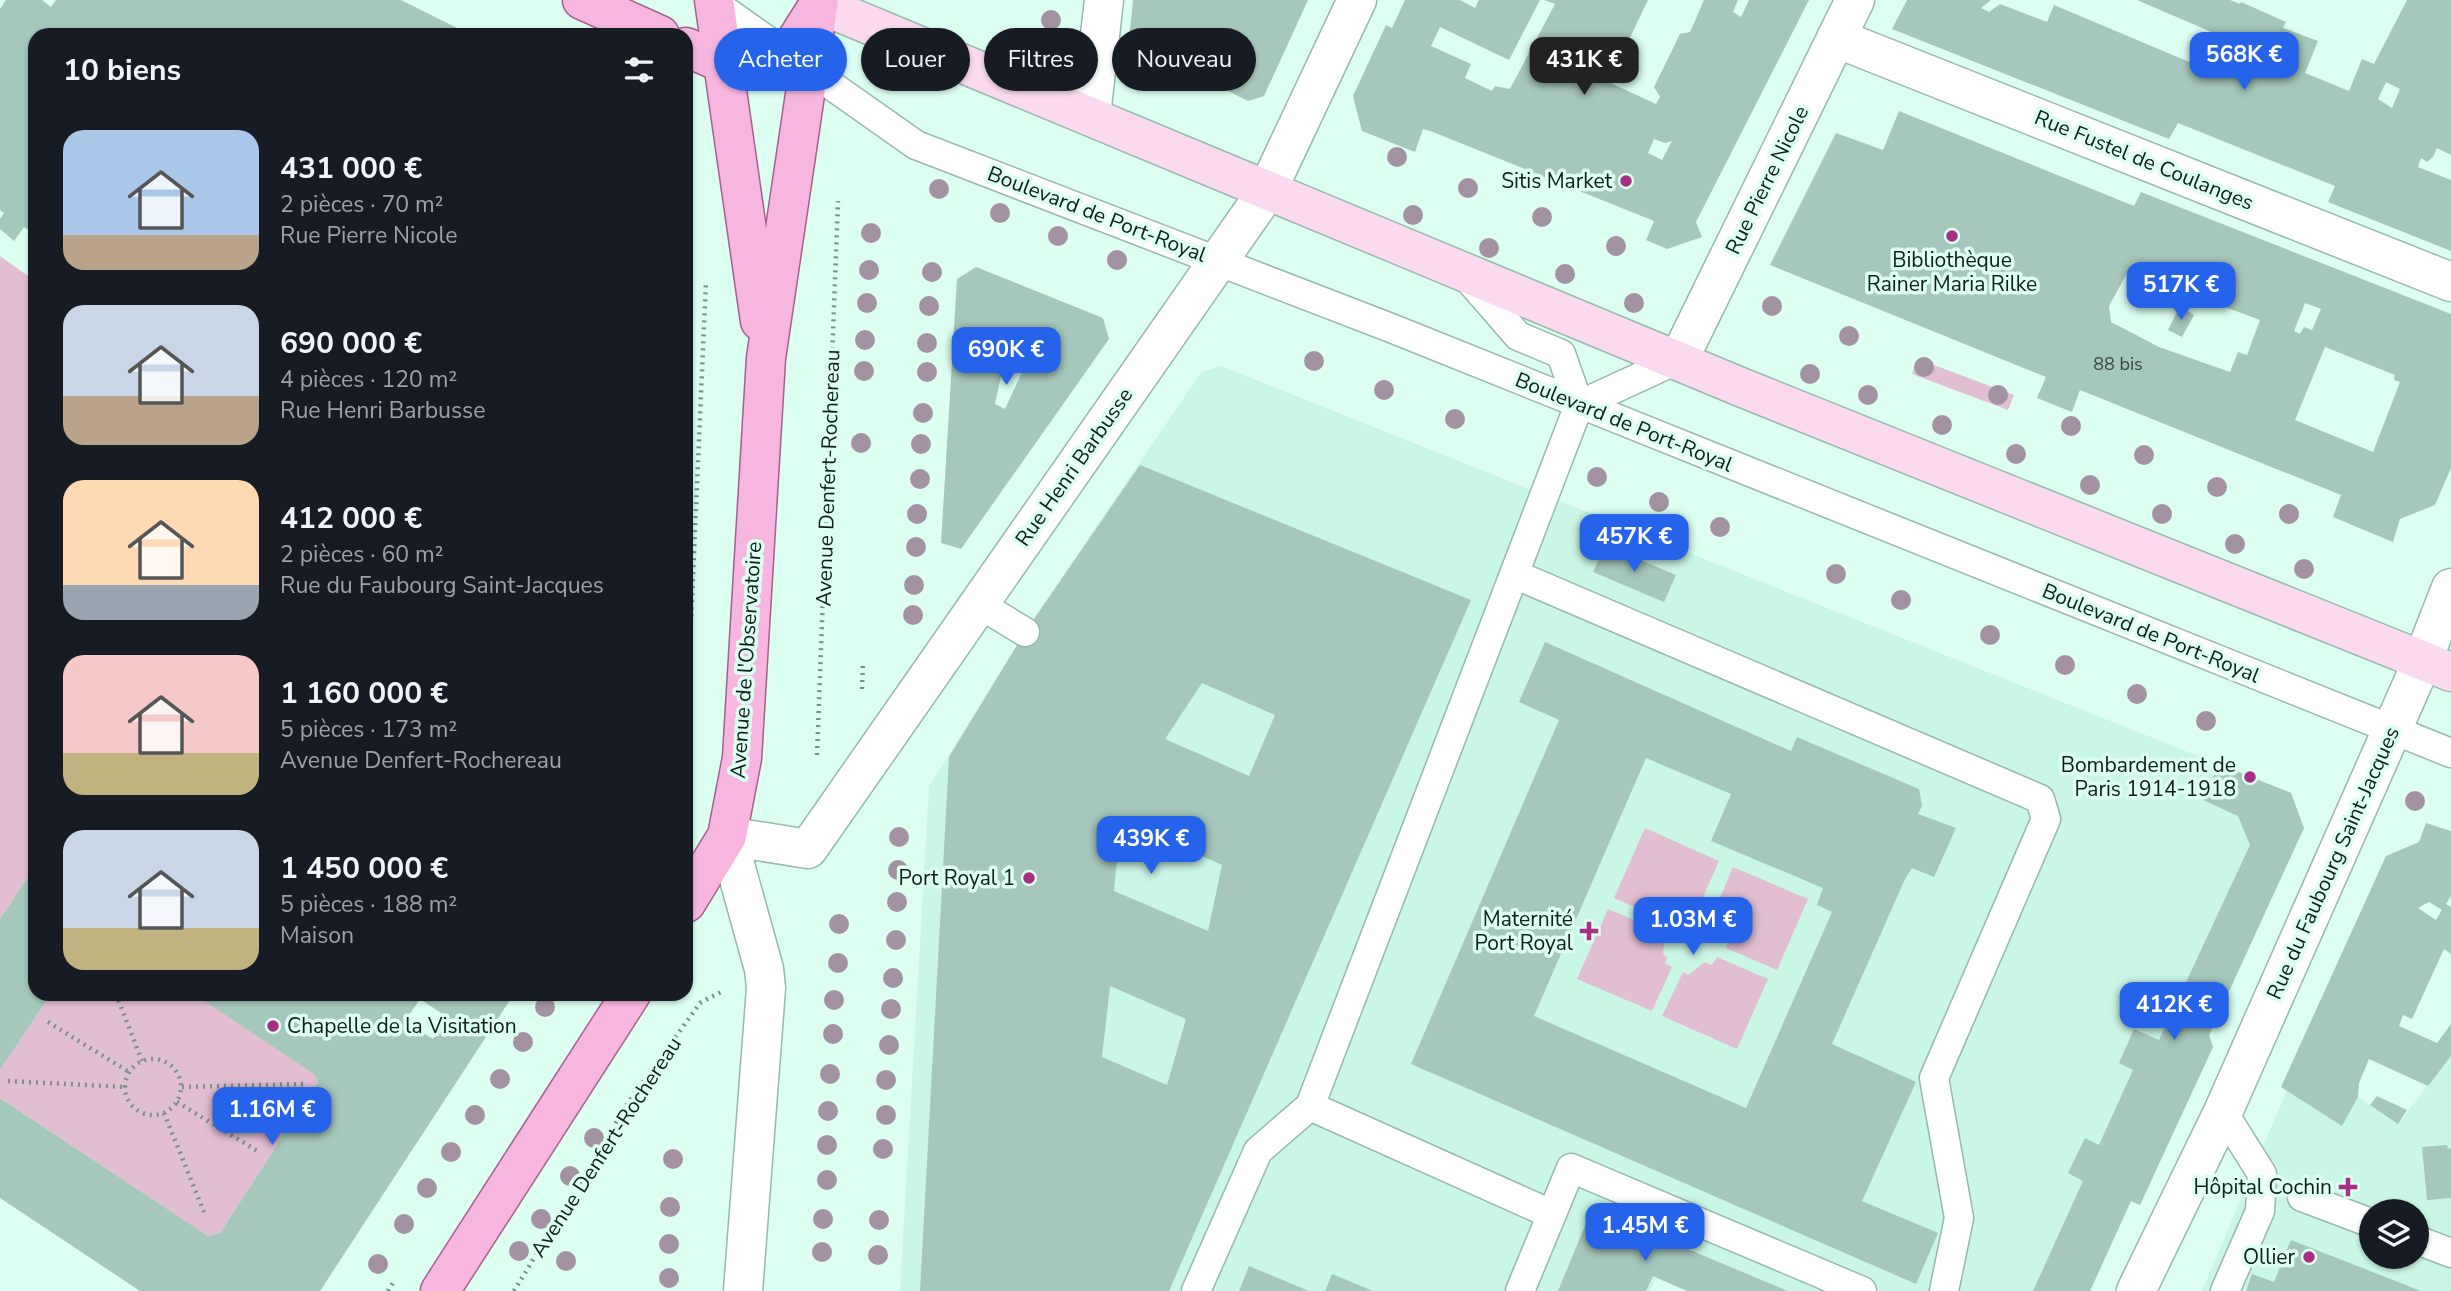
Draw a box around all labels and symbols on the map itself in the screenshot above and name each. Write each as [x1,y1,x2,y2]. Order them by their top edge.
pin: 568K € [2187,32,2301,92]
pin: 431K € [1527,38,1641,97]
street label: Rue Pierre Nicole [1719,101,1815,259]
street label: Rue Fustel de Coulanges [2030,103,2258,217]
street label: Boulevard de Port-Royal [984,159,1211,269]
place label: Sitis Market [1501,167,1613,195]
marker: Sitis Market [1618,173,1634,189]
marker: Bibliothèque Rainer Maria Rilke [1944,228,1960,244]
place label: Bibliothèque Rainer Maria Rilke [1867,246,2037,298]
pin: 517K € [2124,262,2238,322]
pin: 690K € [949,328,1063,387]
street label: Avenue Denfert-Rochereau [810,349,846,607]
house number: 88 bis [2093,352,2143,376]
street label: Boulevard de Port-Royal [1511,366,1738,479]
street label: Rue Henri Barbusse [1009,382,1139,552]
pin: 457K € [1577,514,1691,574]
street label: Avenue de l'Observatoire [724,541,768,779]
street label: Boulevard de Port-Royal [2038,577,2265,690]
street label: Rue du Faubourg Saint-Jacques [2260,722,2406,1004]
place label: Bombardement de Paris 1914-1918 [2061,751,2236,803]
marker: Bombardement de Paris 1914-1918 [2242,769,2258,785]
pin: 439K € [1094,816,1208,876]
place label: Port Royal 1 [898,864,1015,892]
marker: Port Royal 1 [1021,870,1037,886]
pin: 1.03M € [1628,898,1758,957]
place label: Maternité Port Royal [1474,905,1574,957]
marker: Maternité Port Royal [1579,921,1599,941]
pin: 412K € [2117,982,2231,1042]
place label: Chapelle de la Visitation [287,1012,517,1040]
marker: Chapelle de la Visitation [265,1018,281,1034]
street label: Avenue Denfert-Rochereau [524,1031,688,1263]
pin: 1.16M € [207,1088,337,1147]
place label: Hôpital Cochin [2194,1173,2332,1201]
marker: Hôpital Cochin [2338,1177,2358,1197]
pin: 1.45M € [1580,1204,1710,1263]
place label: Ollier [2243,1243,2295,1271]
marker: Ollier [2301,1249,2317,1265]

